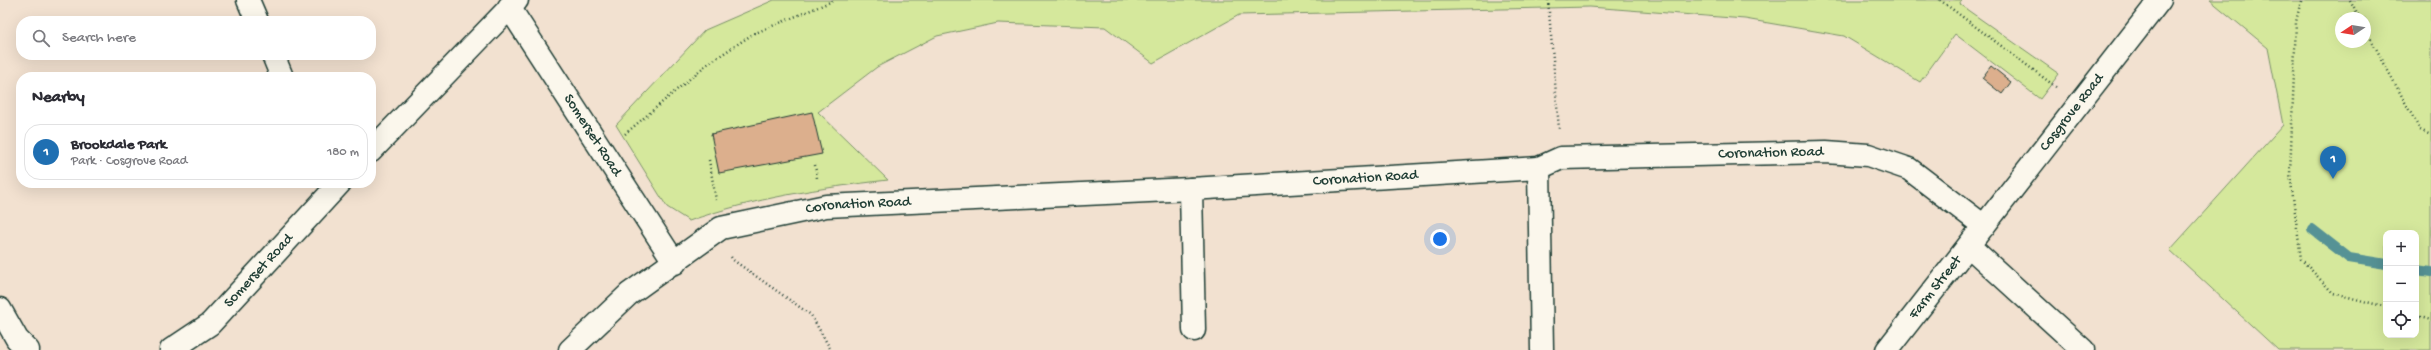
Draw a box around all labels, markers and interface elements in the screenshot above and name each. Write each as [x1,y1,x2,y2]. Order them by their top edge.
north arrow [2335,12,2371,48]
search box [16,16,376,60]
icon: search [30,27,52,49]
text: Search here [62,29,136,47]
street label: Cosgrove Road [2036,69,2109,155]
text: Nearby [32,88,85,108]
street label: Somerset Road [559,91,626,181]
text: Brookdale Park [71,136,167,154]
street label: Coronation Road [1718,143,1825,163]
text: 1 [43,145,49,160]
text: 180 m [327,145,359,160]
pin: 1 [2320,146,2346,179]
text: Park · Cosgrove Road [71,154,187,169]
street label: Coronation Road [1312,166,1420,191]
street label: Coronation Road [804,193,912,219]
street label: Somerset Road [220,229,298,312]
your location [1430,229,1450,249]
map controls [2383,230,2419,338]
button: + [2383,230,2419,266]
street label: Farm Street [1905,251,1967,324]
button: − [2383,266,2419,302]
button: locate [2383,302,2419,338]

